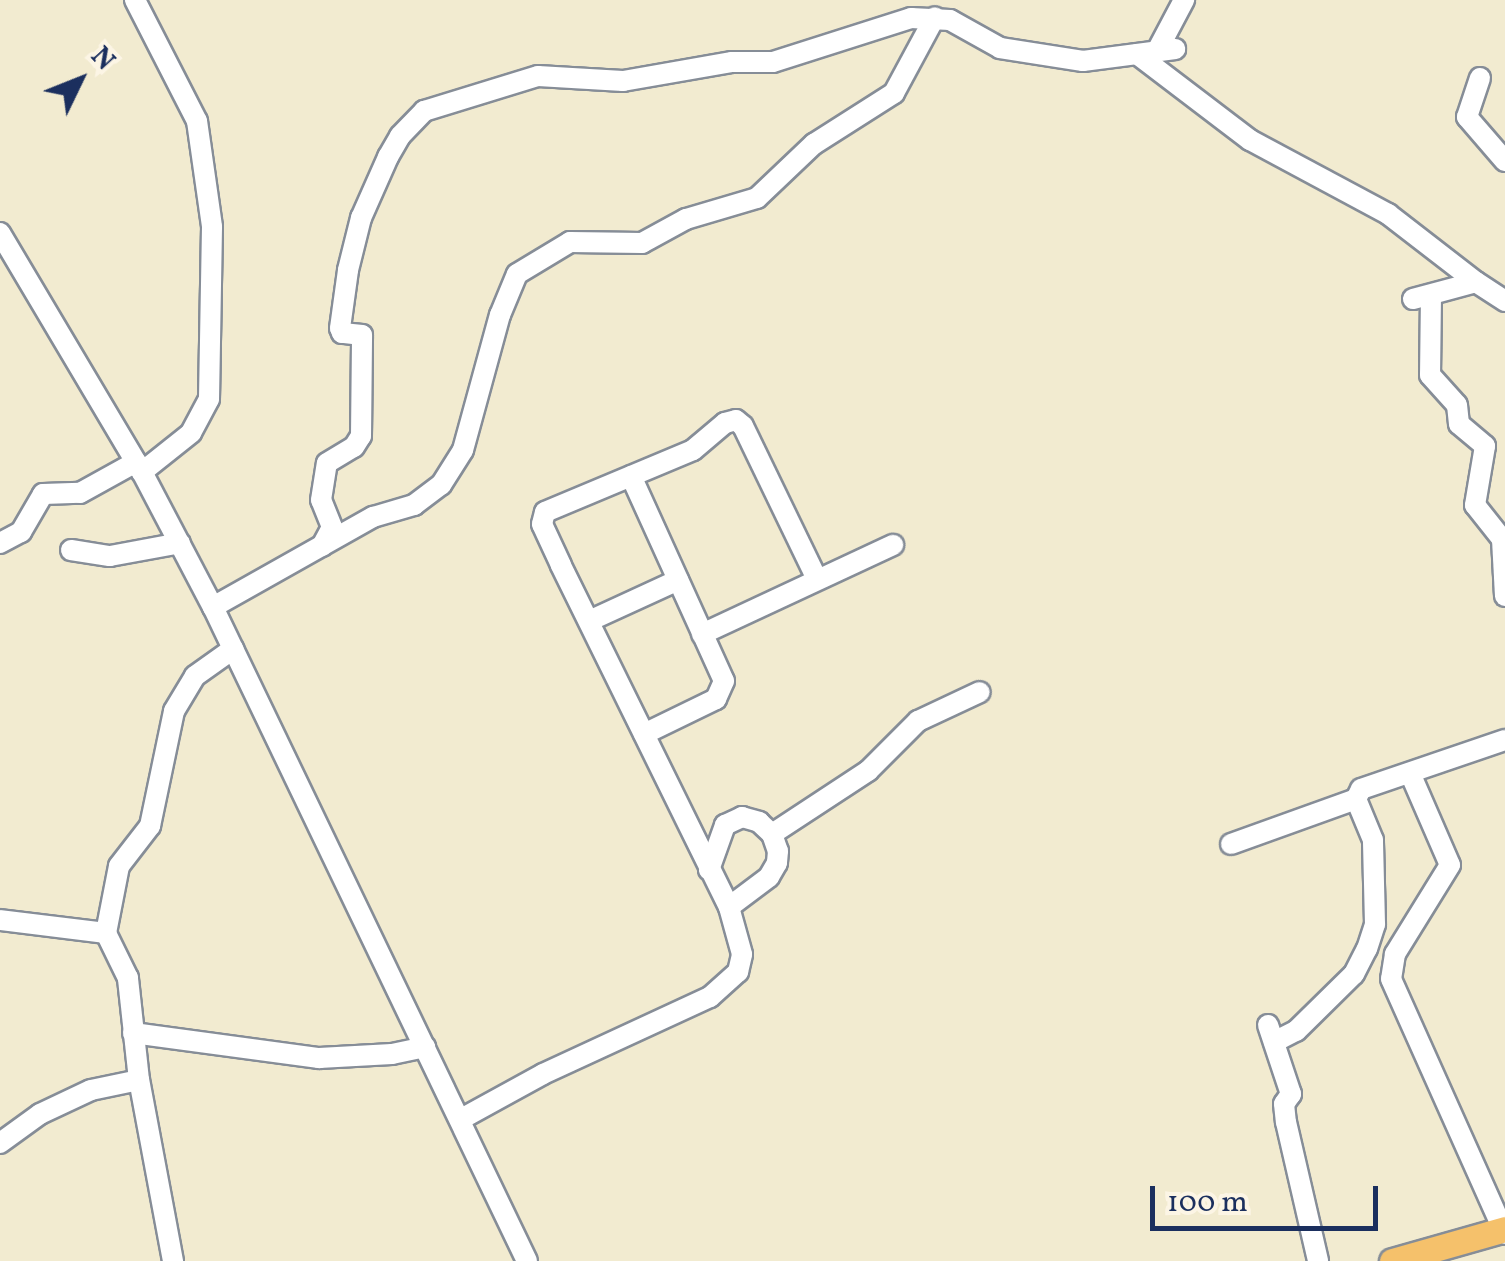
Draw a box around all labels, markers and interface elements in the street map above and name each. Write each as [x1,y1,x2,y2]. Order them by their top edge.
north arrow [30,30,130,130]
text: N [81,38,123,80]
scale bar [1155,1166,1382,1228]
text: 100 m [1167,1182,1248,1224]

